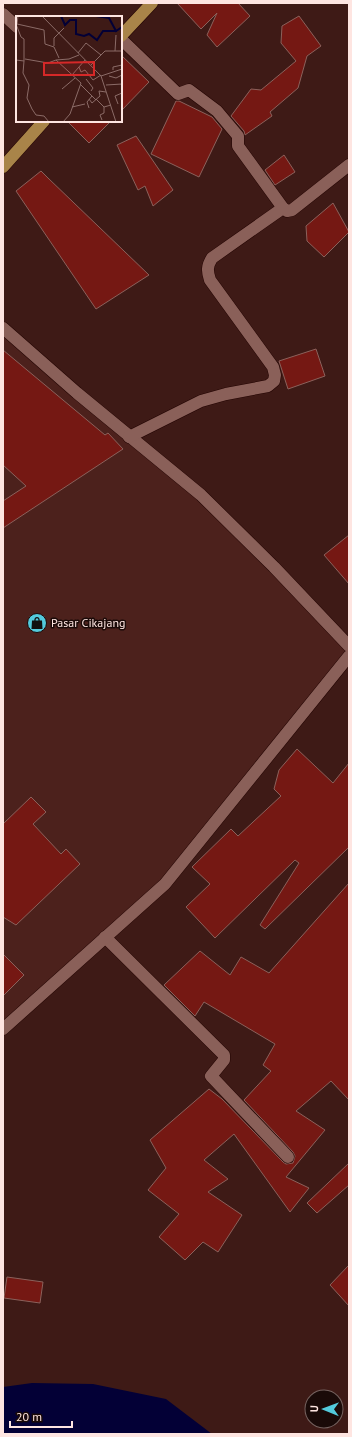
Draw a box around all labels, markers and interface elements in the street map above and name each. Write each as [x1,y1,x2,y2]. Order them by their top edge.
inset map [16,16,122,122]
shop icon: Pasar Cikajang [26,612,48,634]
place label: Pasar Cikajang [51,615,125,630]
north arrow [304,1389,344,1429]
scale bar [10,1403,72,1429]
text: U [307,1405,321,1412]
text: 20 m [16,1409,42,1424]

